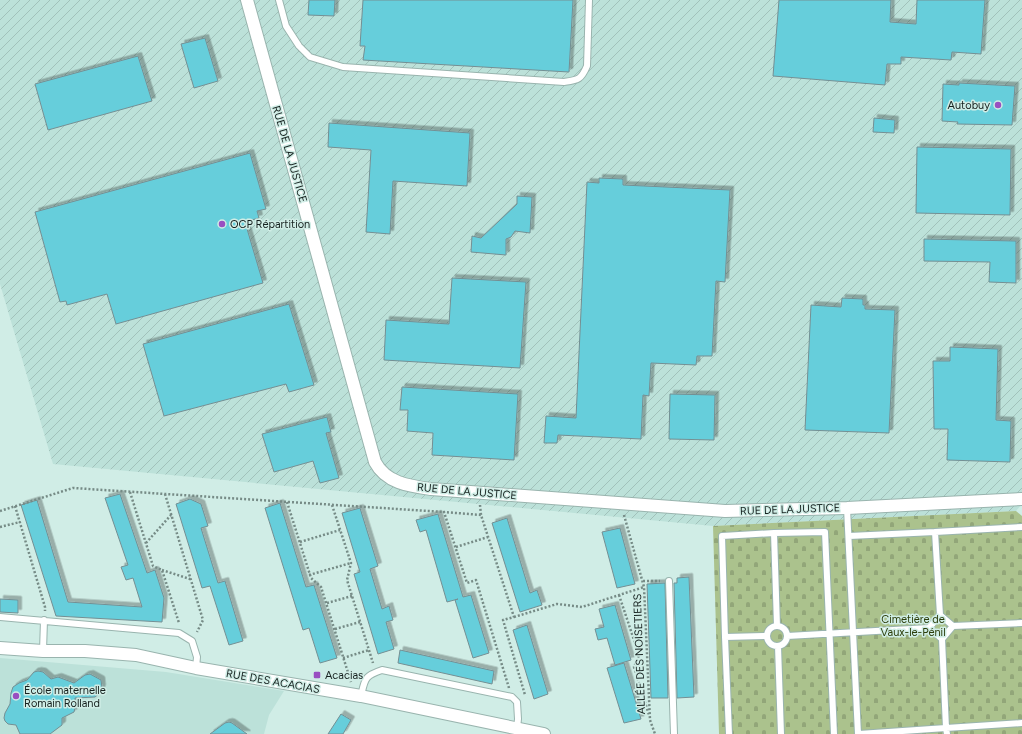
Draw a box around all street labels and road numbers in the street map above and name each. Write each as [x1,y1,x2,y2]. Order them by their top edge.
street label: RUE DE LA JUSTICE [269,104,310,204]
street label: RUE DE LA JUSTICE [416,481,517,502]
street label: RUE DE LA JUSTICE [740,501,840,518]
street label: ALLÉE DES NOISETIERS [631,593,648,715]
street label: RUE DES ACACIAS [225,667,321,696]

